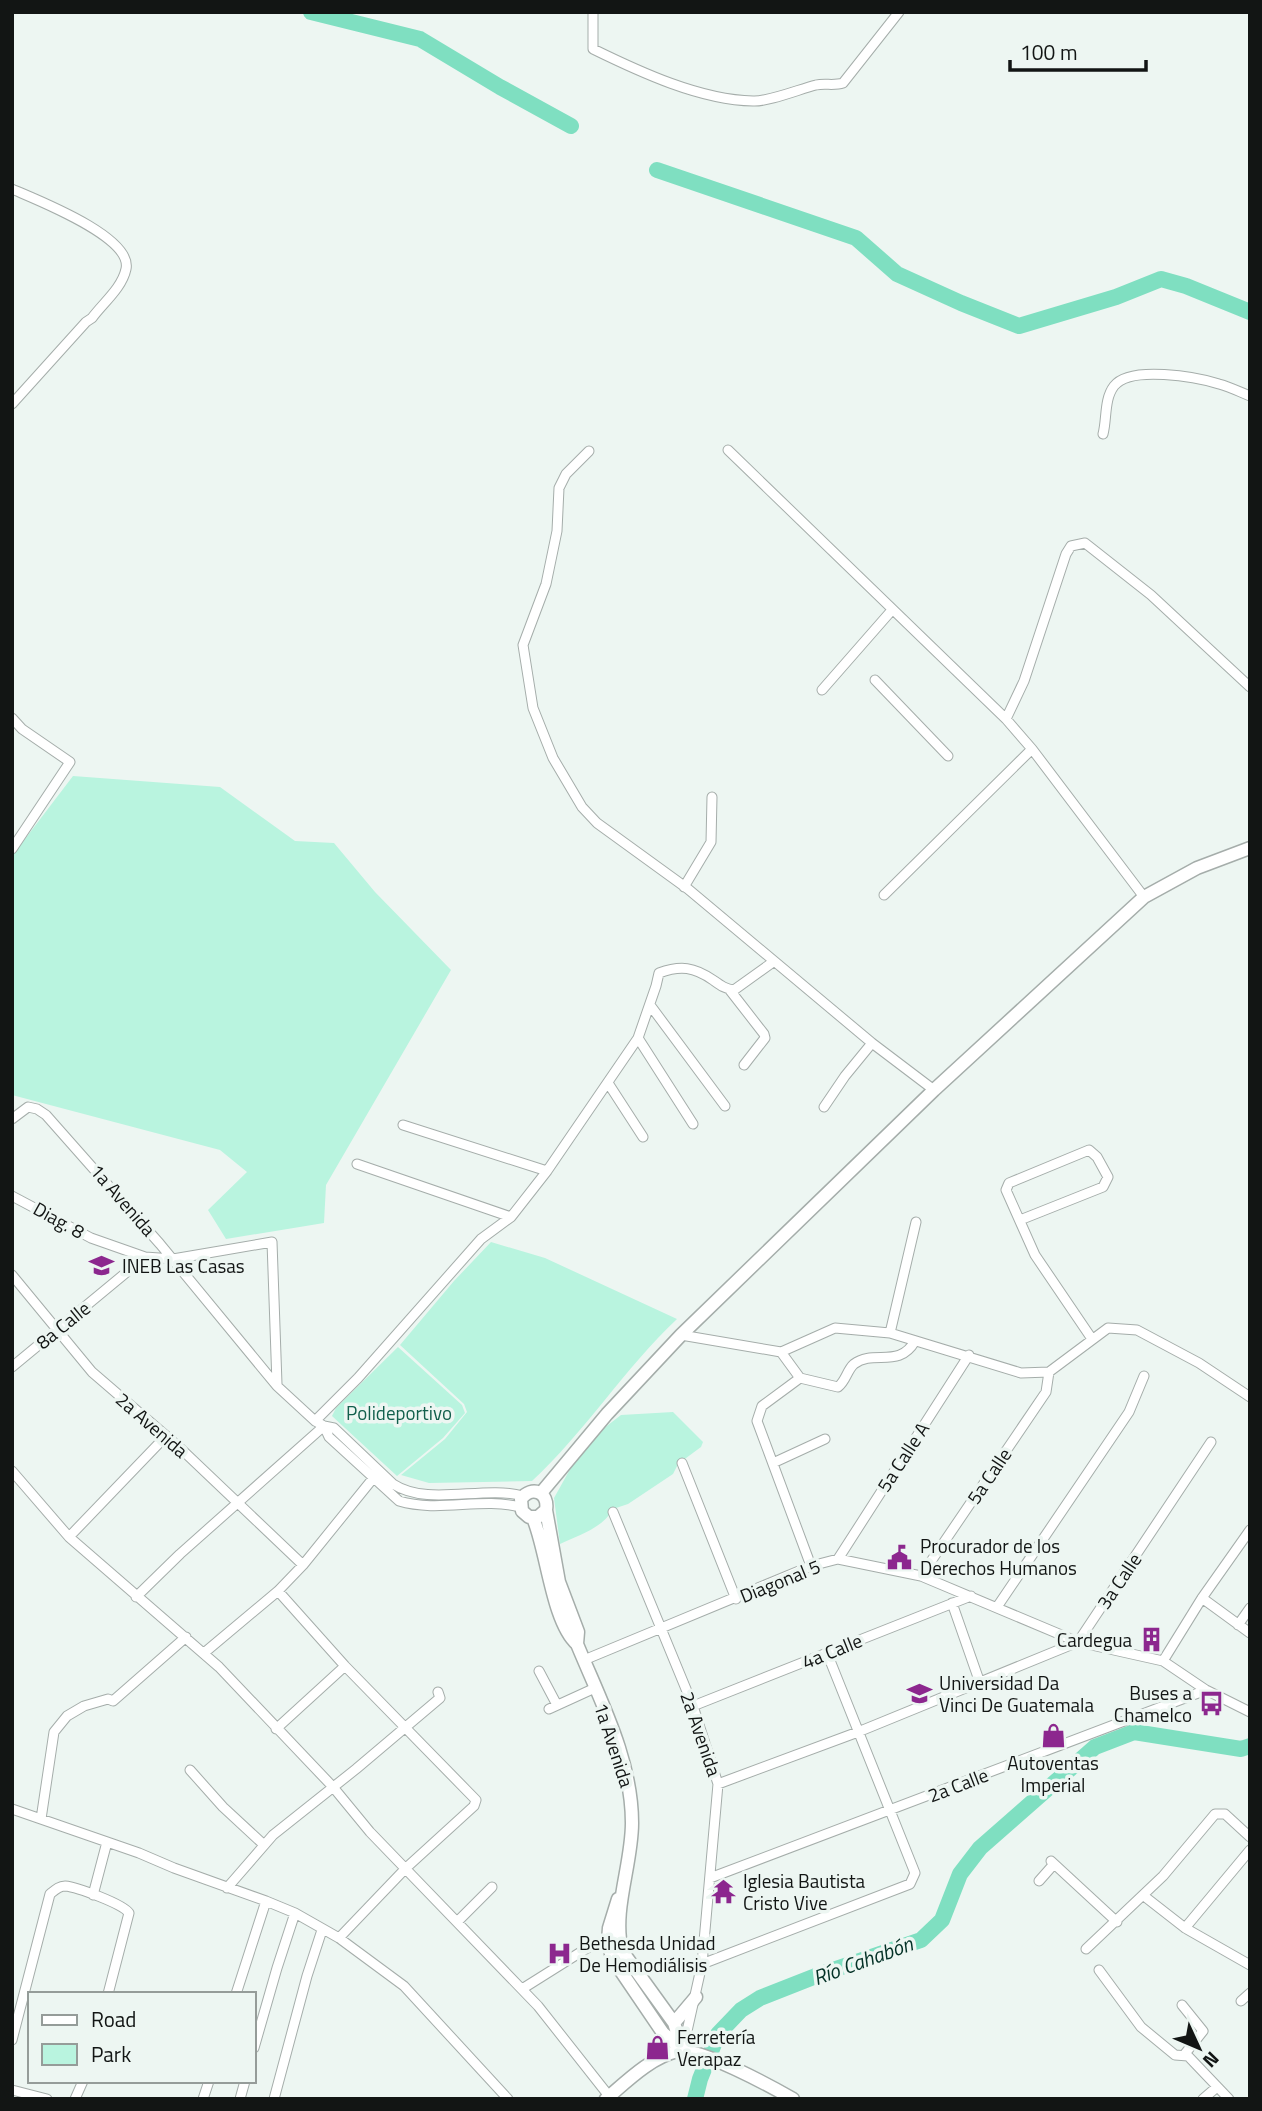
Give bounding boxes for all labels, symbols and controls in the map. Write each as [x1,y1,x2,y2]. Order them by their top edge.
scale bar [1010,28,1146,72]
text: 100 m [1020,36,1077,68]
street label: 1a Avenida [84,1157,163,1243]
street label: Diag. 8 [28,1194,90,1246]
place label: INEB Las Casas [122,1251,245,1280]
school or university icon: INEB Las Casas [88,1252,116,1280]
street label: 8a Calle [29,1294,96,1356]
street label: 2a Avenida [110,1385,195,1465]
park label: Polideportivo [346,1398,452,1427]
street label: 5a Calle A [869,1416,936,1497]
street label: 5a Calle [959,1442,1018,1510]
place label: Procurador de los Derechos Humanos [920,1531,1077,1582]
public building icon: Procurador de los Derechos Humanos [886,1543,914,1571]
street label: 3a Calle [1089,1547,1148,1615]
street label: Diagonal 5 [735,1551,824,1610]
street label: 4a Calle [797,1625,866,1676]
place label: Cardegua [1057,1625,1132,1654]
building icon: Cardegua [1138,1626,1166,1654]
place label: Universidad Da Vinci De Guatemala [939,1668,1094,1719]
place label: Buses a Chamelco [1114,1678,1192,1729]
school or university icon: Universidad Da Vinci De Guatemala [905,1680,933,1708]
street label: 2a Avenida [673,1688,730,1781]
bus stop icon: Buses a Chamelco [1198,1690,1226,1718]
street label: 1a Avenida [587,1699,642,1792]
shop icon: Autoventas Imperial [1039,1721,1067,1749]
place label: Autoventas Imperial [1007,1748,1099,1799]
street label: 2a Calle [923,1760,992,1809]
place label: Iglesia Bautista Cristo Vive [743,1866,866,1917]
temple icon: Iglesia Bautista Cristo Vive [709,1878,737,1906]
water label: Río Cahabón [808,1927,918,1993]
place label: Bethesda Unidad De Hemodiálisis [579,1928,716,1979]
hospital icon: Bethesda Unidad De Hemodiálisis [545,1940,573,1968]
legend [28,1992,256,2083]
text: Road [91,2003,136,2035]
north arrow [1164,2013,1234,2083]
place label: Ferretería Verapaz [677,2022,756,2073]
shop icon: Ferretería Verapaz [643,2034,671,2062]
text: Park [91,2038,131,2070]
text: N [1197,2045,1227,2075]

